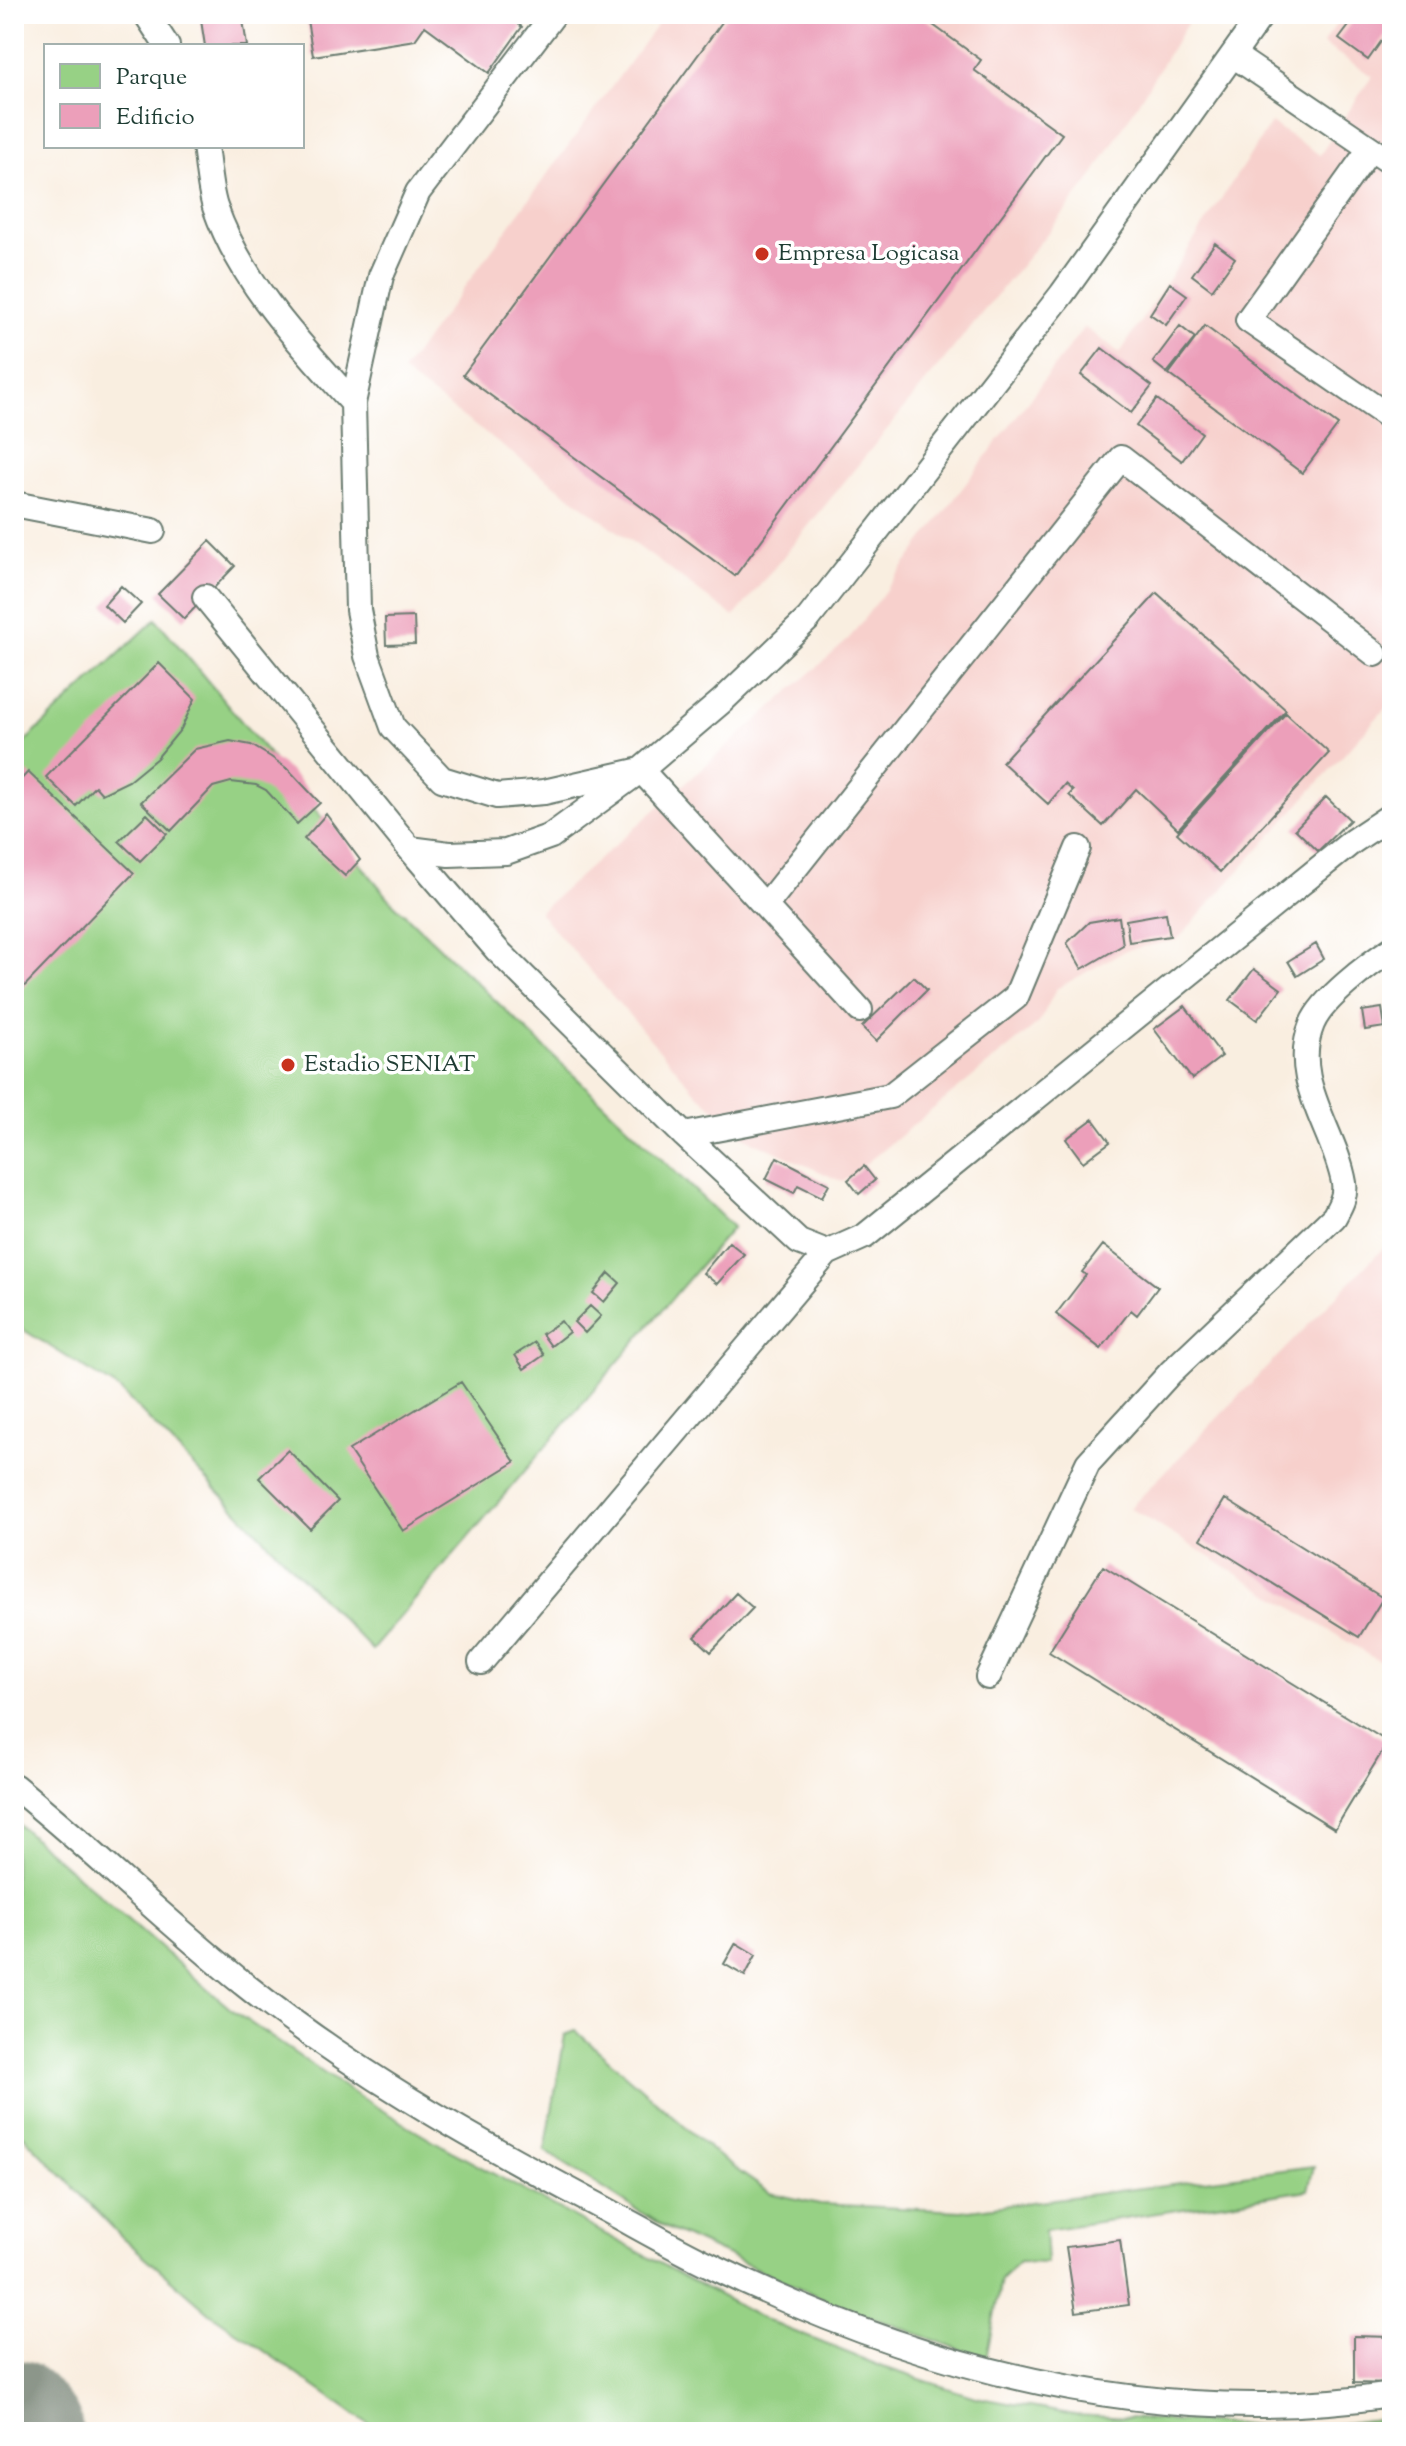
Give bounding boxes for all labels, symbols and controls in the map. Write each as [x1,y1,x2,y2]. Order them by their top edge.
legend [44,44,304,148]
text: Parque [116,61,187,95]
text: Edificio [116,101,195,135]
place label: Empresa Logicasa [778,237,960,271]
marker: Empresa Logicasa [753,245,771,263]
place label: Estadio SENIAT [304,1048,476,1082]
marker: Estadio SENIAT [279,1056,297,1074]

